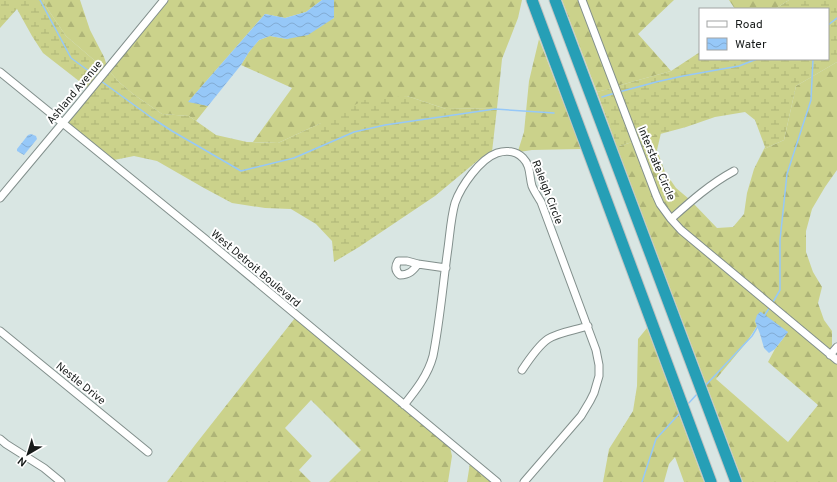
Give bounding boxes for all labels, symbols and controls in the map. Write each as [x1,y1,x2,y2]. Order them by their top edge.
legend [699,8,829,60]
text: Road [735,17,763,33]
text: Water [735,37,767,53]
street label: Ashland Avenue [44,58,106,127]
street label: Interstate Circle [634,124,678,202]
street label: Raleigh Circle [528,158,566,227]
street label: West Detroit Boulevard [208,227,303,310]
street label: Nestle Drive [53,359,108,408]
north arrow [8,434,48,474]
text: N [15,453,30,469]

